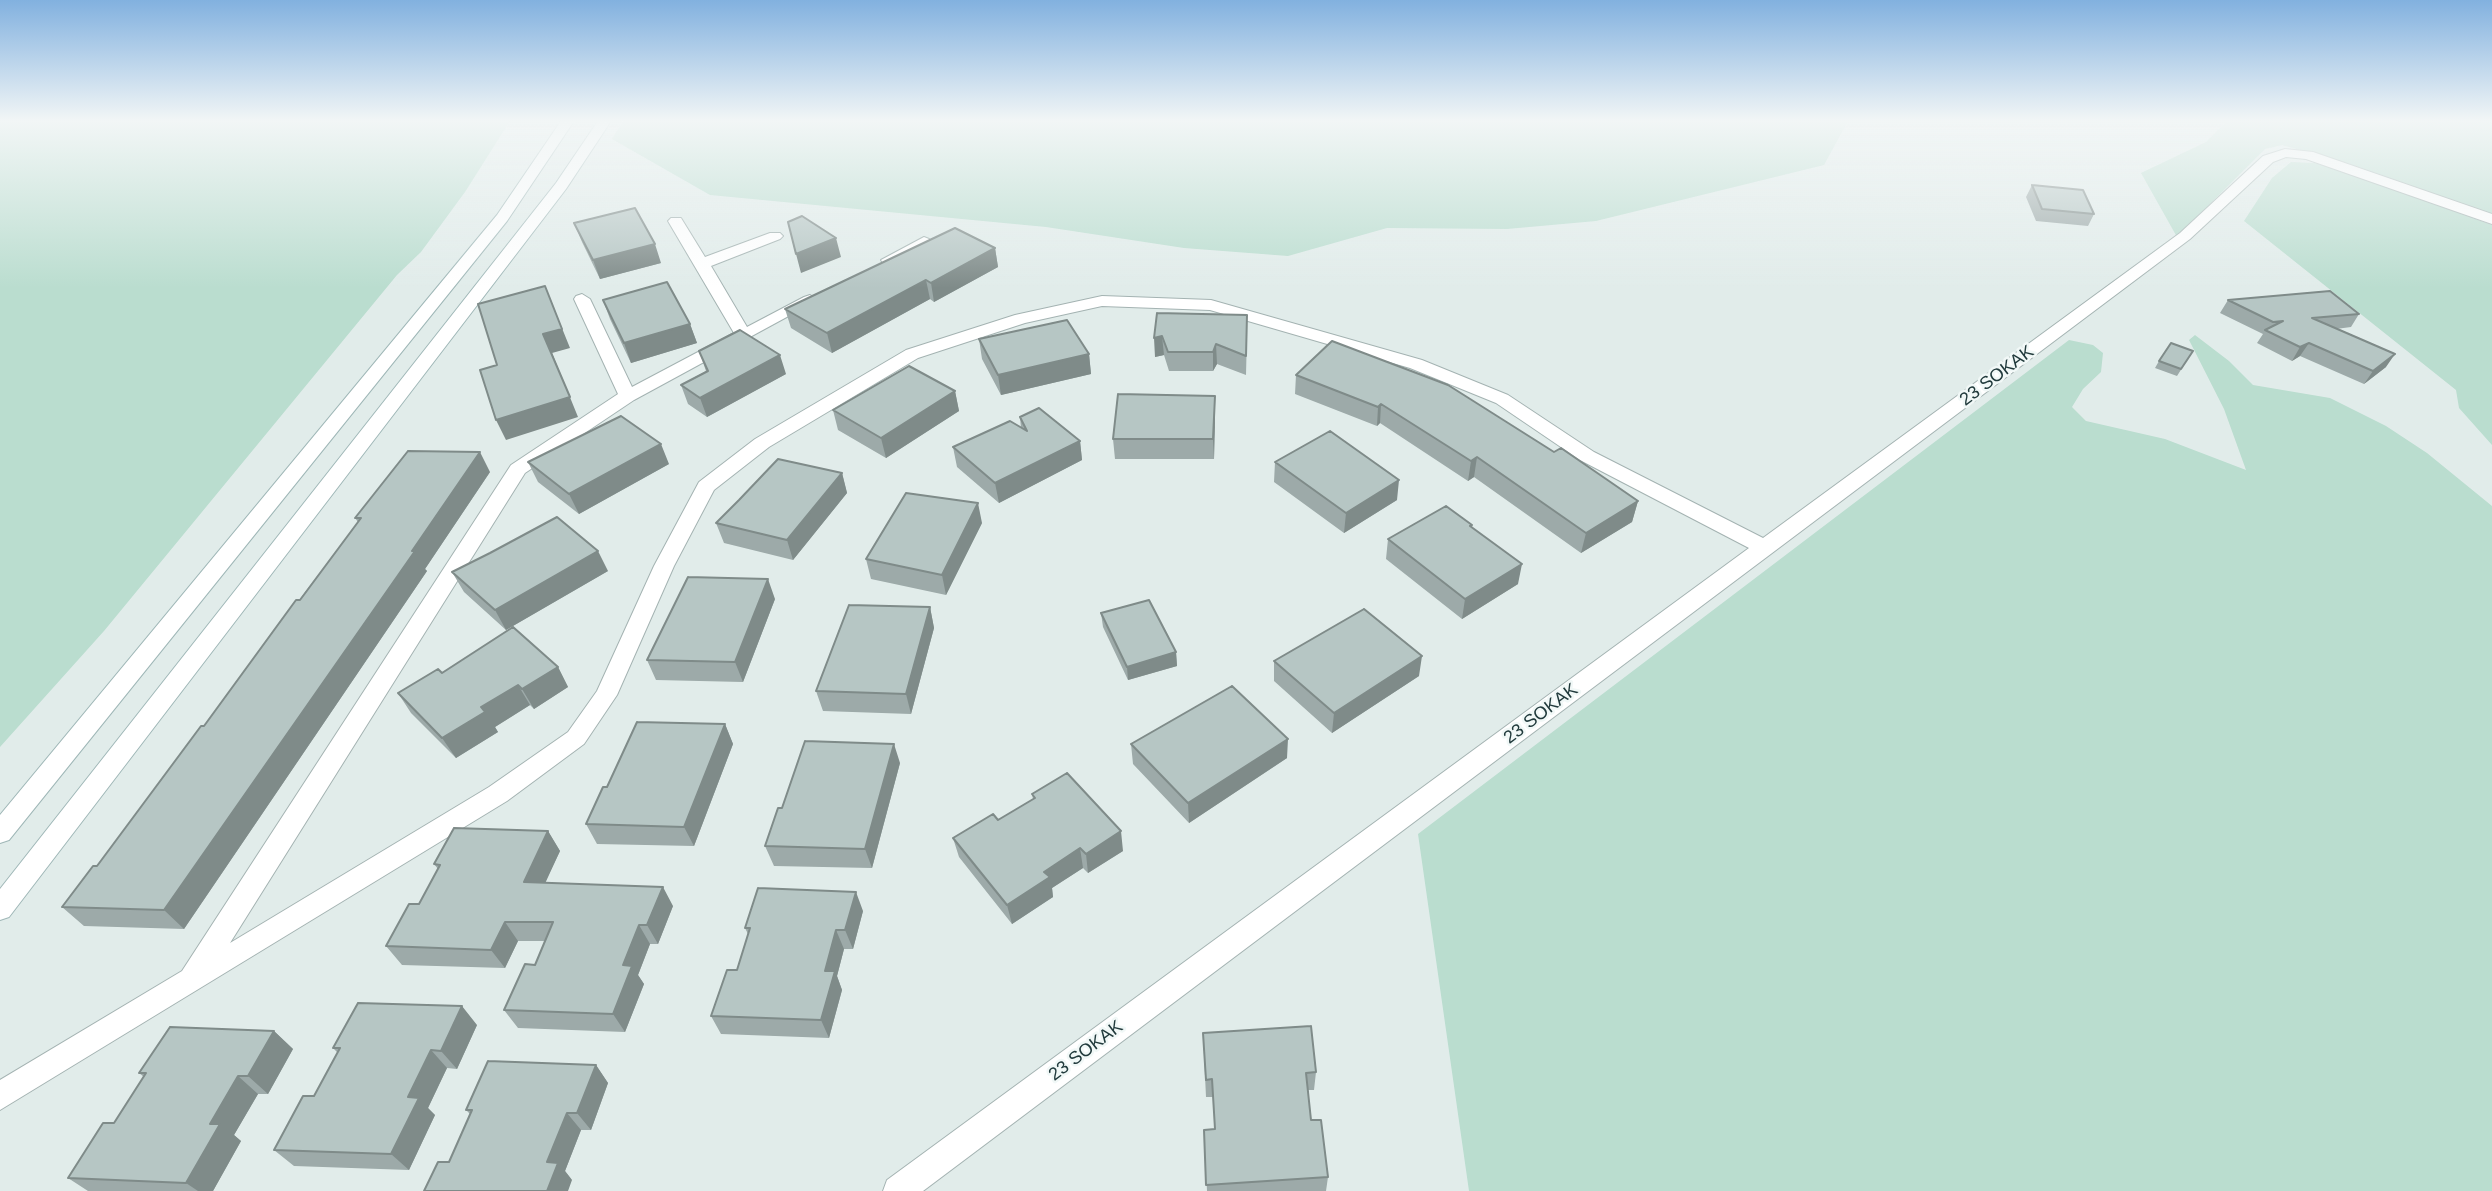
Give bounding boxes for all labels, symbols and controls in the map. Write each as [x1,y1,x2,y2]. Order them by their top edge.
street label: 23 SOKAK [1956,341,2038,411]
street label: 23 SOKAK [1500,679,1582,749]
street label: 23 SOKAK [1045,1016,1127,1086]

